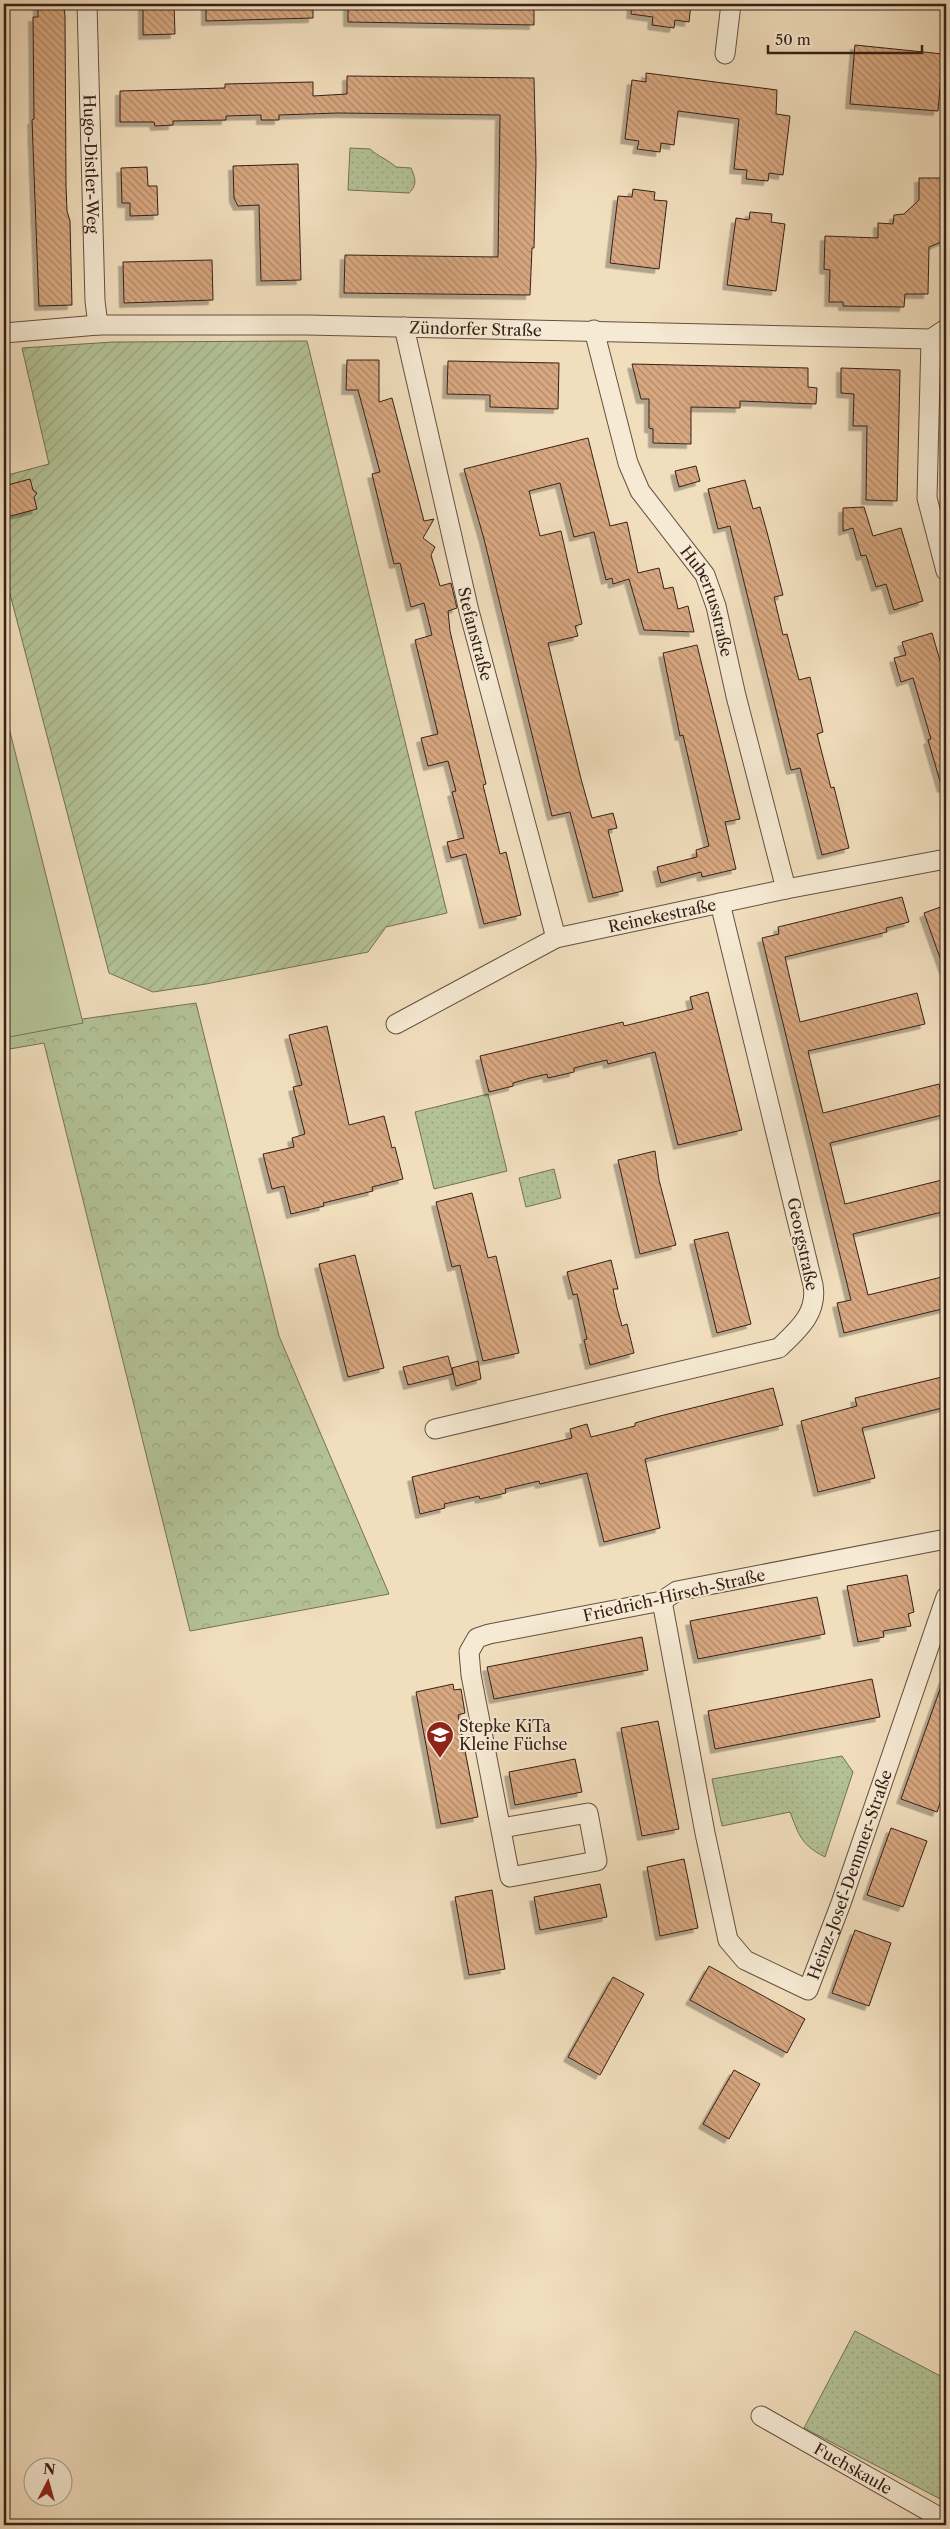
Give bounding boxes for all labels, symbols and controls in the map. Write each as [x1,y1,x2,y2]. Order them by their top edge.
scale bar [768,22,921,54]
text: 50 m [775,30,811,49]
street label: Hugo-Distler-Weg [79,94,103,234]
street label: Zündorfer Straße [409,317,542,340]
street label: Hubertusstraße [676,542,737,659]
street label: Stefanstraße [454,585,497,683]
street label: Reinekestraße [606,894,718,937]
street label: Georgstraße [783,1196,823,1292]
street label: Friedrich-Hirsch-Straße [581,1564,767,1626]
place label: Stepke KiTa Kleine Füchse [459,1716,568,1754]
school or university icon: Stepke KiTa Kleine Füchse [425,1720,455,1759]
street label: Heinz-Josef-Demmer-Straße [803,1767,896,1982]
street label: Fuchskaule [811,2438,896,2498]
north arrow [22,2456,72,2506]
text: N [42,2459,56,2479]

